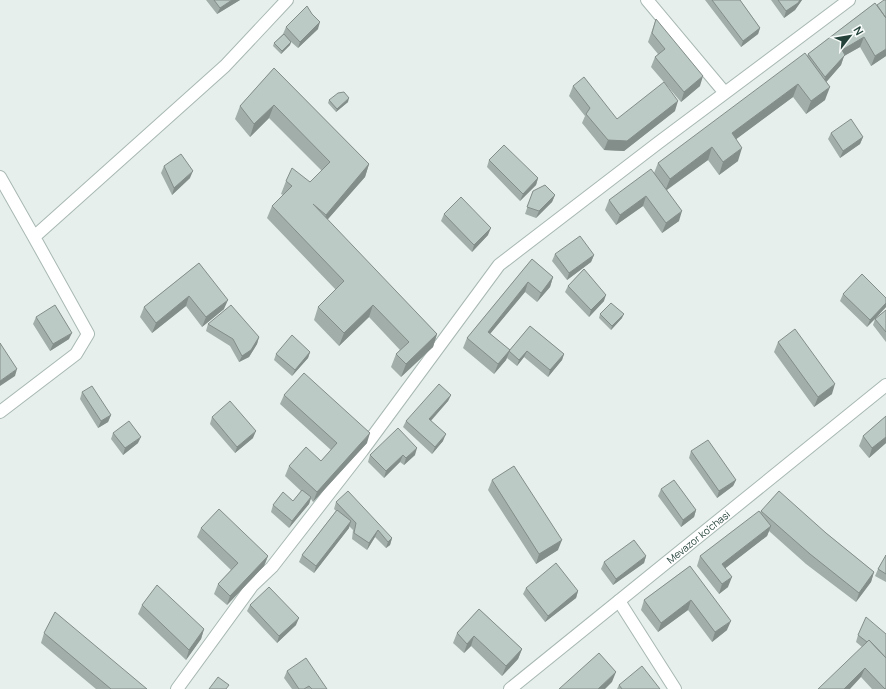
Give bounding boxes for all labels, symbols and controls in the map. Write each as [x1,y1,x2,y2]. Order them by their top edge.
north arrow [830,16,870,56]
text: N [851,23,868,38]
street label: Mevazor ko'chasi [664,507,733,567]

